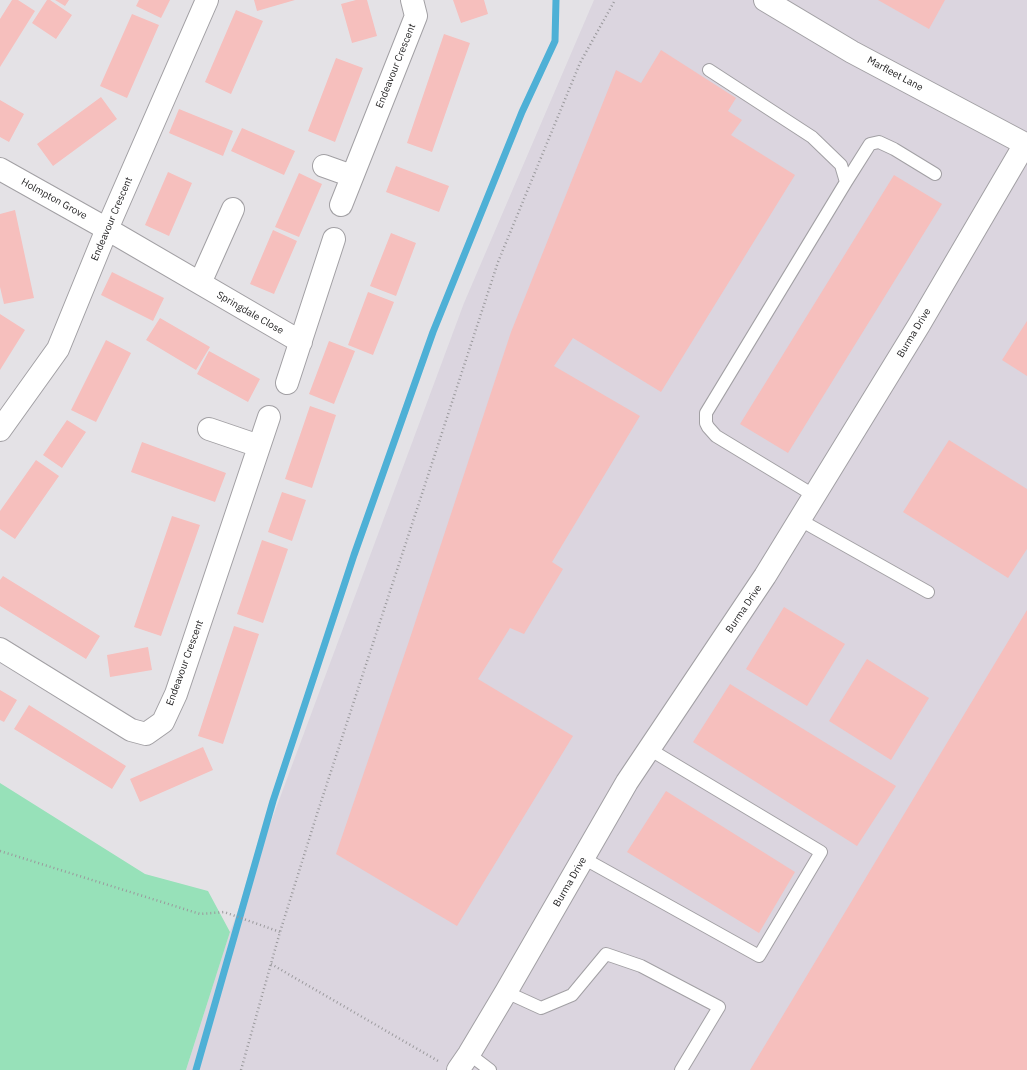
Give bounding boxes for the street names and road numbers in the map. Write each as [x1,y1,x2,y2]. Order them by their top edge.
street label: Endeavour Crescent [374,22,418,110]
street label: Marfleet Lane [865,54,925,94]
street label: Endeavour Crescent [89,175,135,263]
street label: Holmpton Grove [19,176,89,222]
street label: Springdale Close [214,289,286,337]
street label: Burma Drive [895,306,933,360]
street label: Burma Drive [724,583,764,635]
street label: Endeavour Crescent [164,619,206,707]
street label: Burma Drive [551,855,589,909]

